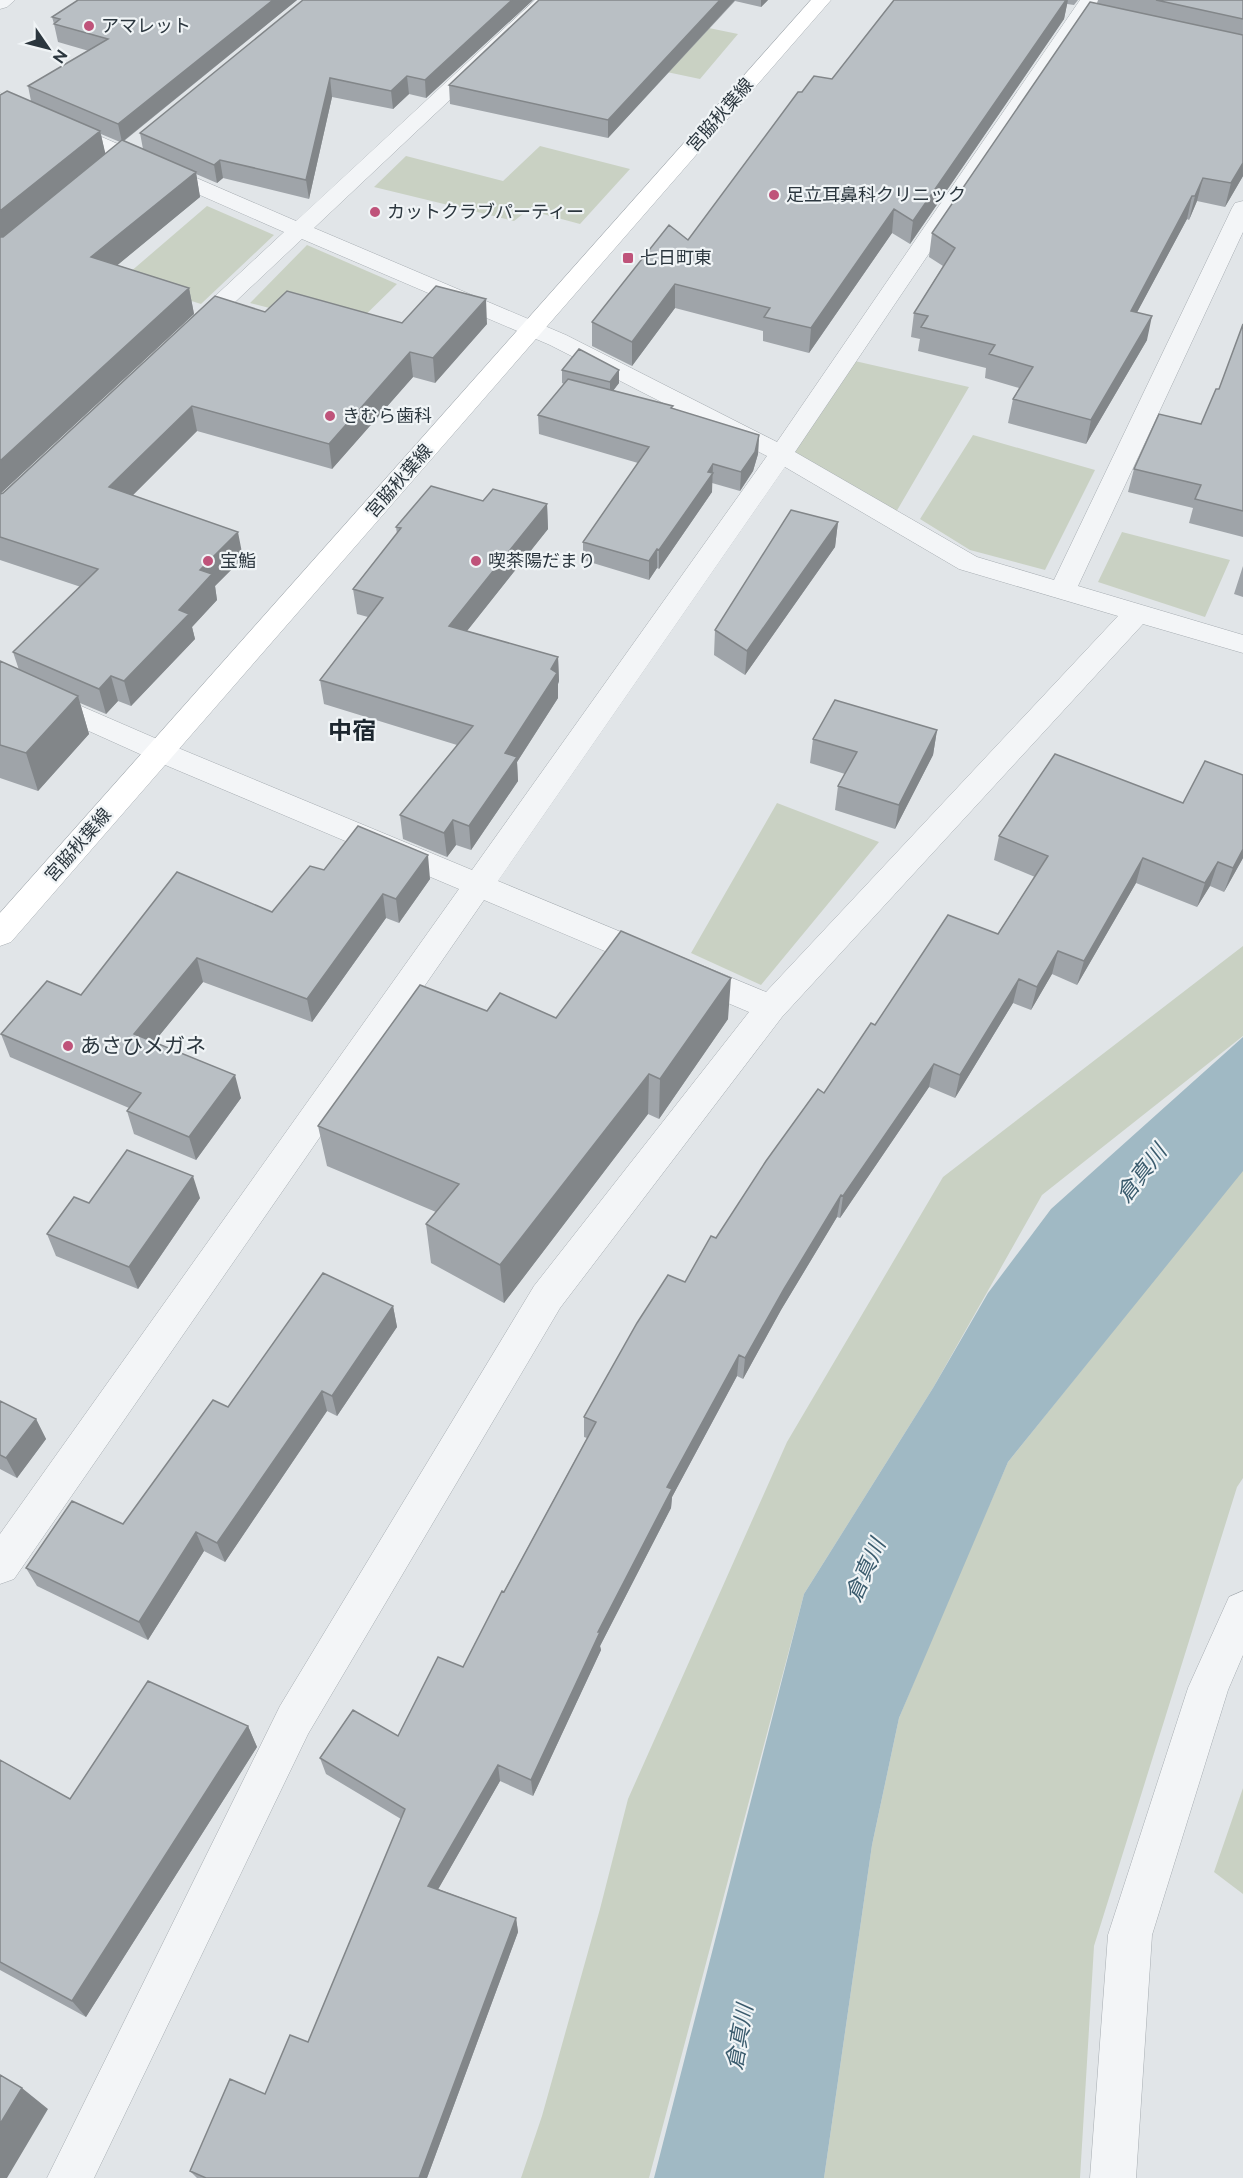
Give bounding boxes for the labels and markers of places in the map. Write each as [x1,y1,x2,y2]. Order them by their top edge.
place label: アマレット [101,15,191,36]
marker: アマレット [82,19,96,33]
place label: 足立耳鼻科クリニック [786,184,966,205]
marker: 足立耳鼻科クリニック [767,188,781,202]
place label: カットクラブパーティー [387,201,584,222]
marker: カットクラブパーティー [368,205,382,219]
place label: 七日町東 [640,247,712,268]
marker: 七日町東 [621,251,635,265]
place label: きむら歯科 [342,405,432,426]
marker: きむら歯科 [323,409,337,423]
place label: 宝鮨 [220,550,256,571]
place label: 喫茶陽だまり [488,550,596,571]
marker: 宝鮨 [201,554,215,568]
marker: 喫茶陽だまり [469,554,483,568]
place label: あさひメガネ [80,1033,206,1058]
marker: あさひメガネ [61,1039,75,1053]

